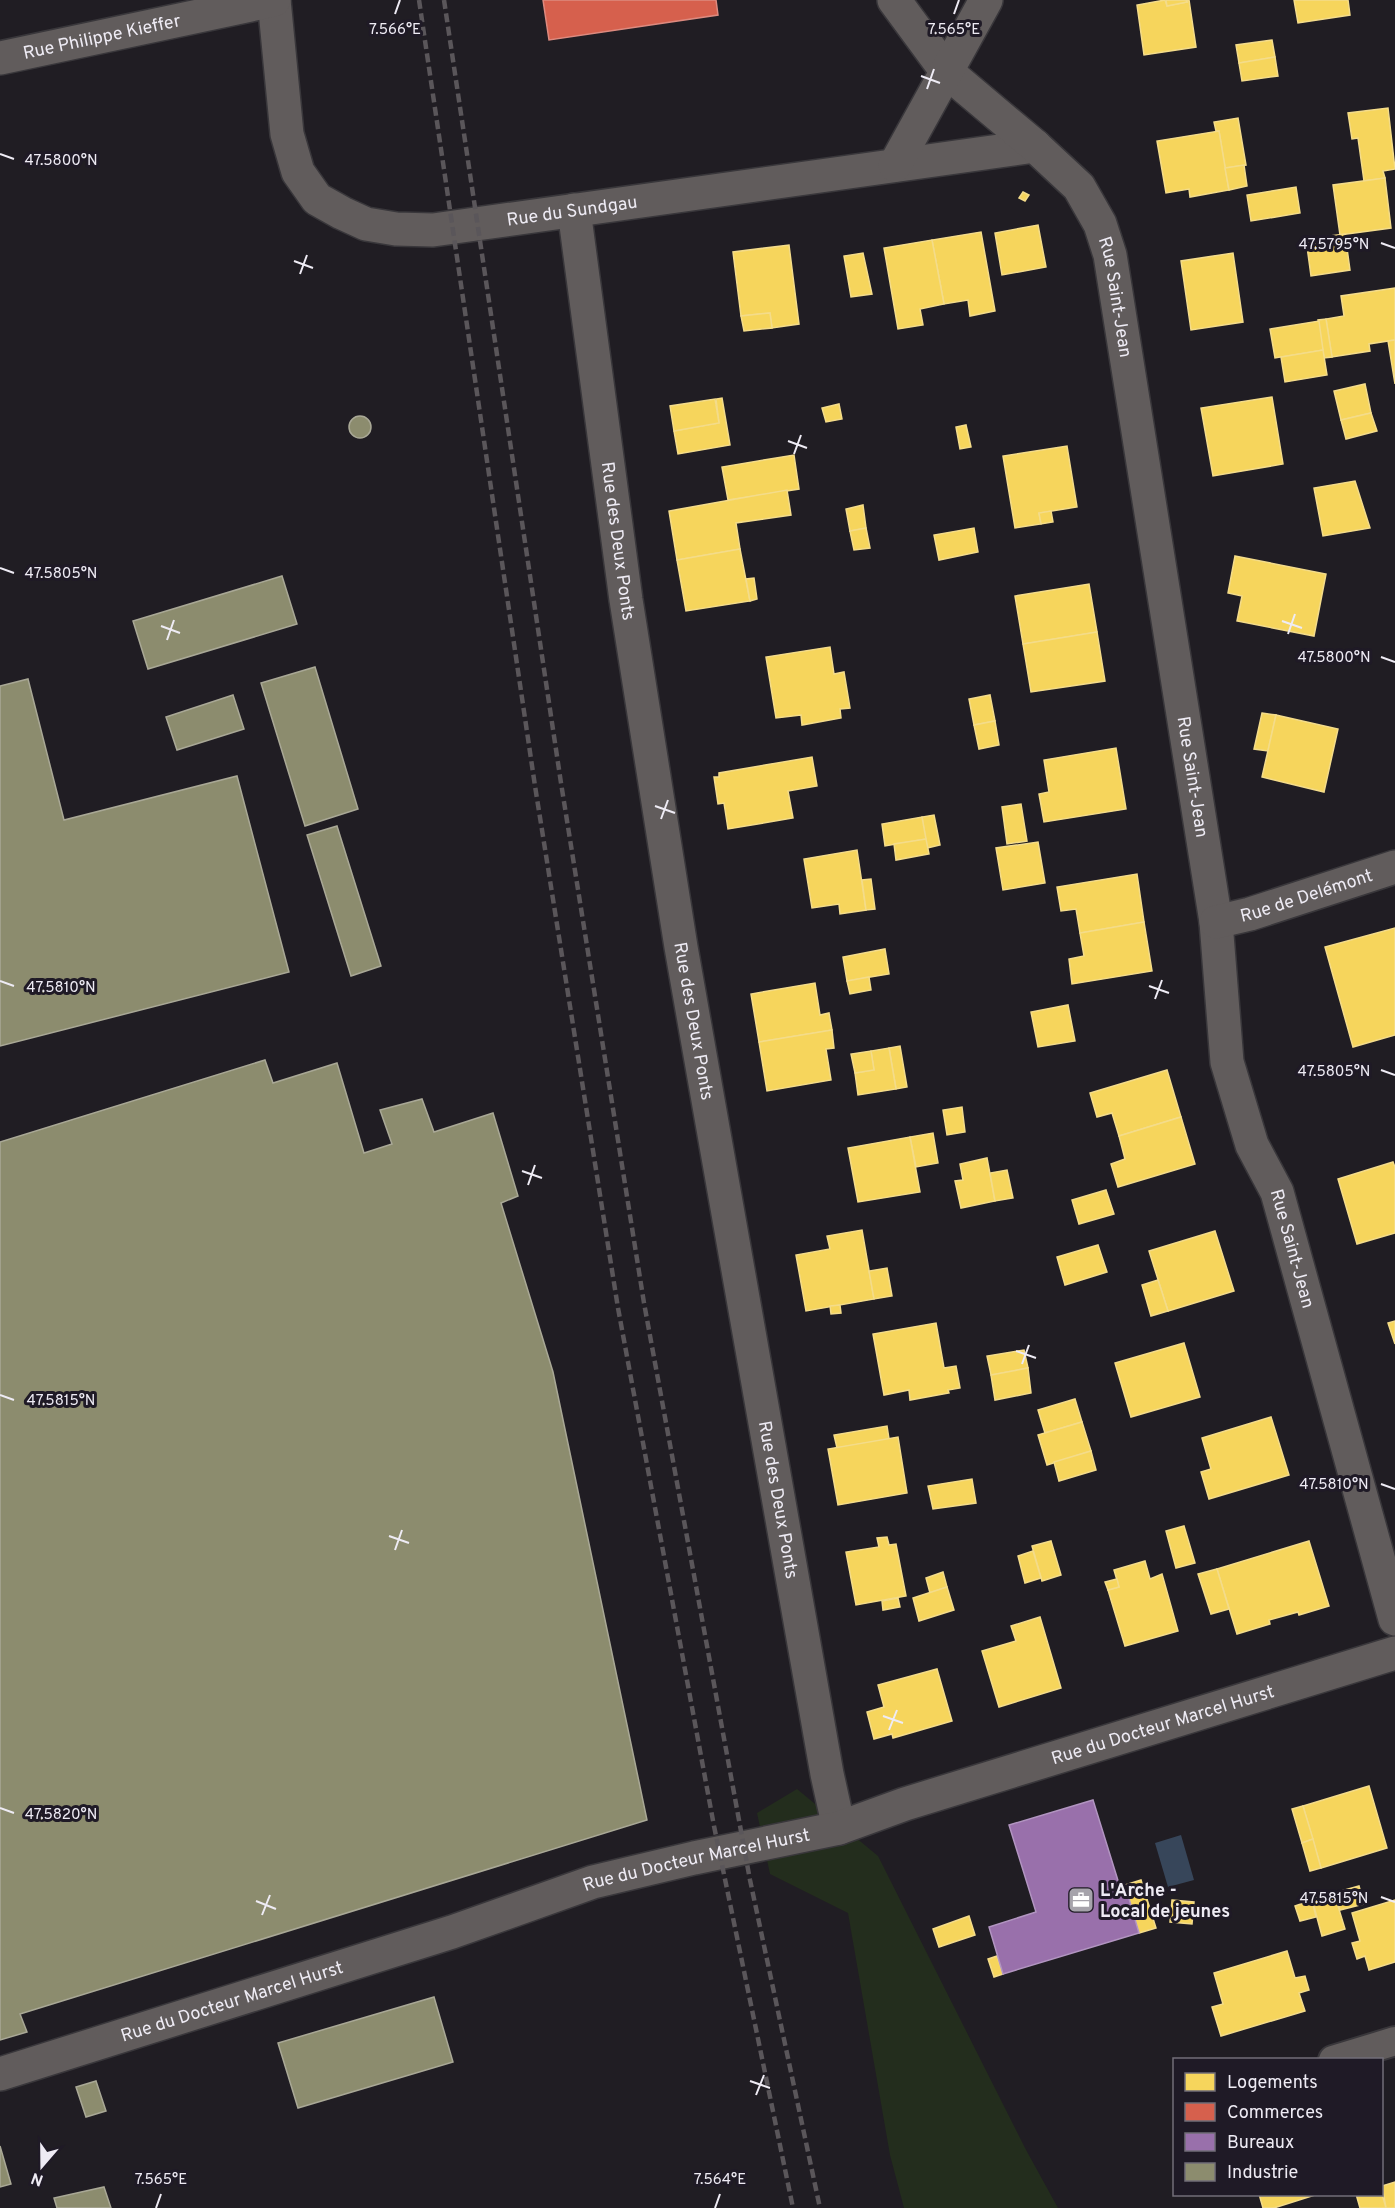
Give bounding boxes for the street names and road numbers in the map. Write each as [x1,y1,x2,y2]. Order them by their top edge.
street label: Rue Philippe Kieffer [21,10,183,66]
street label: Rue du Sundgau [505,192,639,233]
street label: Rue Saint-Jean [1092,234,1136,359]
street label: Rue des Deux Ponts [595,460,639,622]
street label: Rue Saint-Jean [1170,715,1212,839]
street label: Rue de Delémont [1238,865,1376,929]
street label: Rue des Deux Ponts [667,941,718,1102]
street label: Rue Saint-Jean [1264,1187,1319,1311]
street label: Rue des Deux Ponts [752,1419,802,1581]
street label: Rue du Docteur Marcel Hurst [1049,1681,1277,1771]
street label: Rue du Docteur Marcel Hurst [580,1824,812,1898]
street label: Rue du Docteur Marcel Hurst [118,1957,346,2048]

